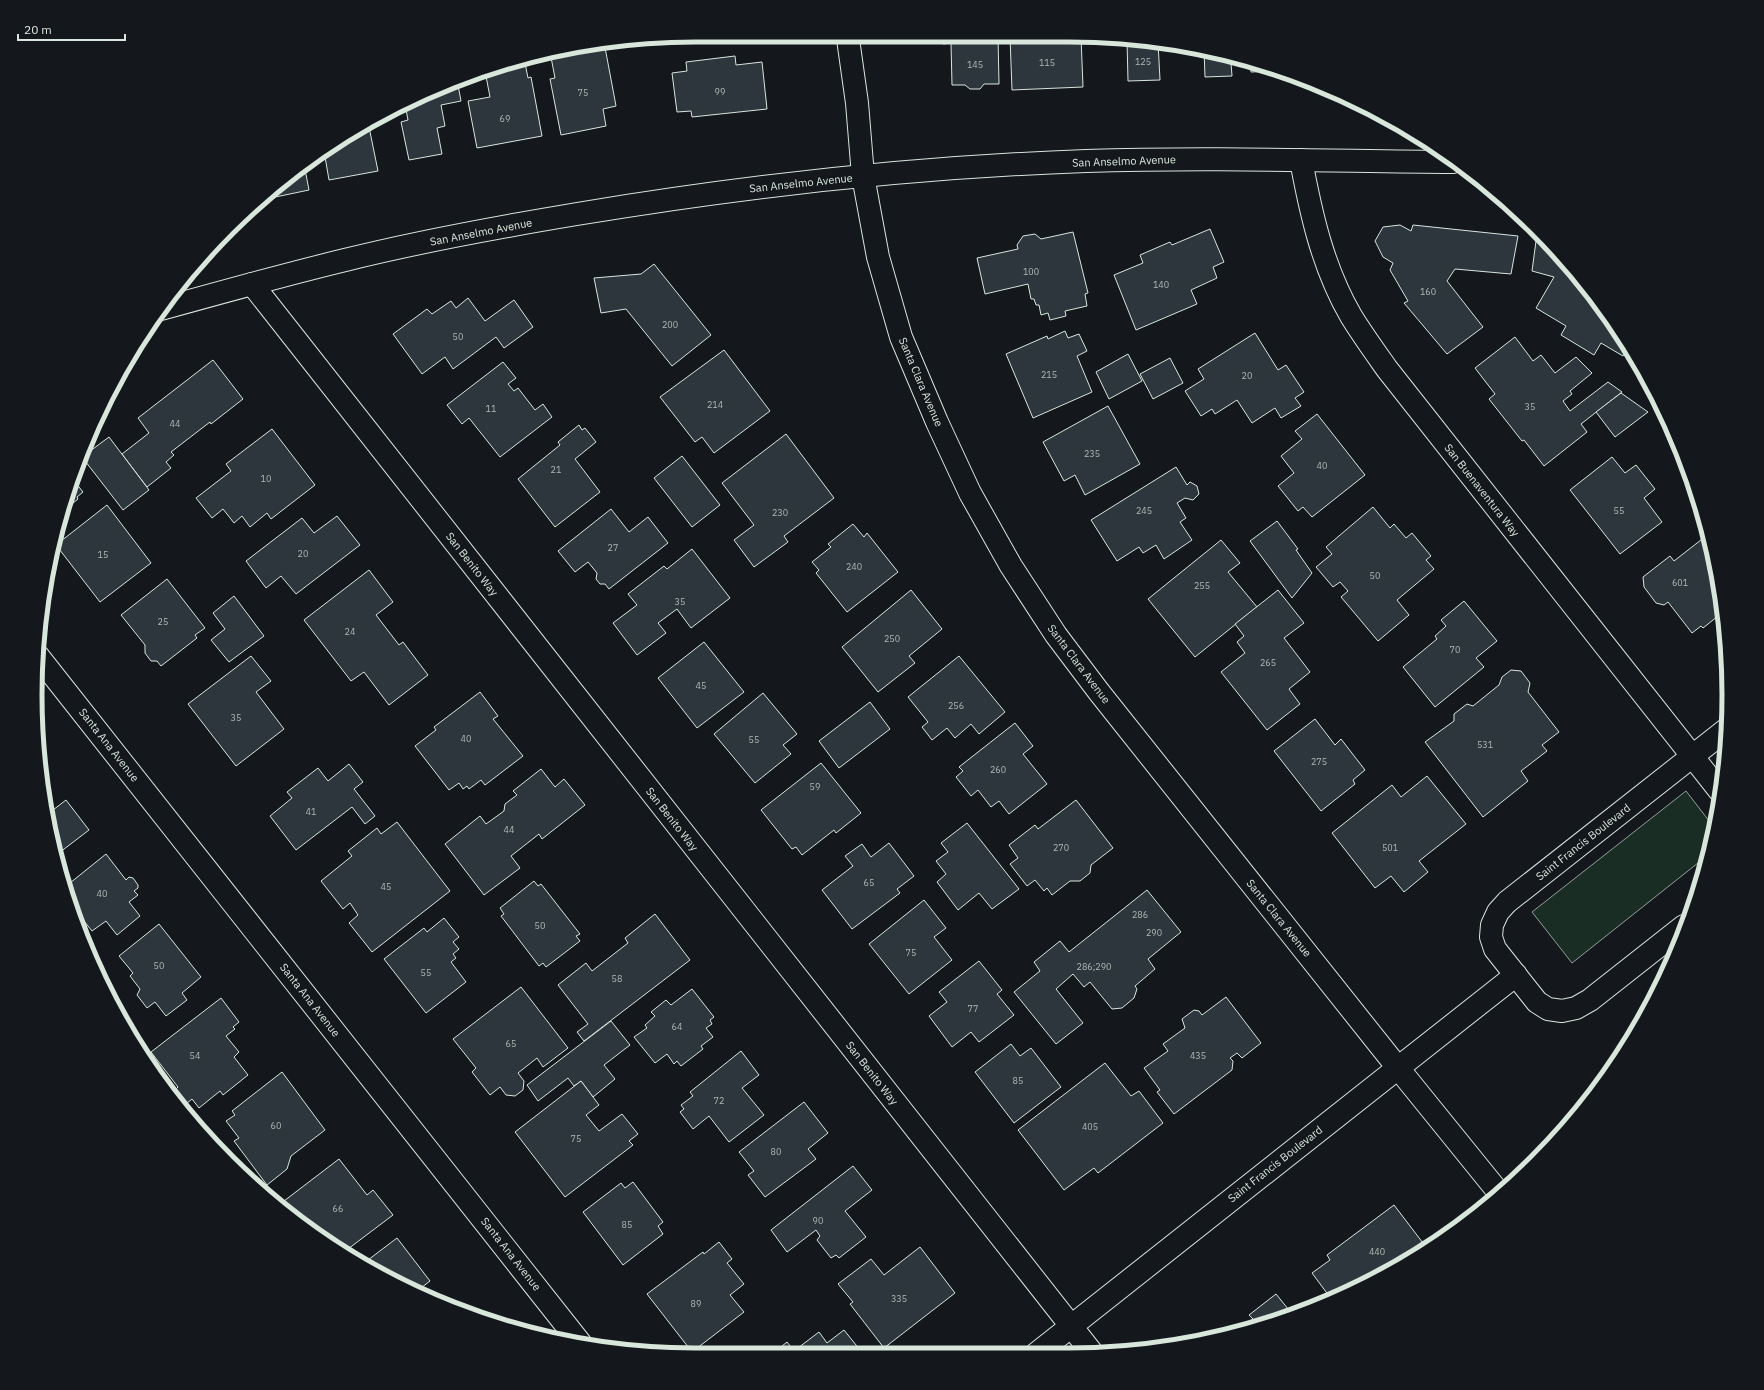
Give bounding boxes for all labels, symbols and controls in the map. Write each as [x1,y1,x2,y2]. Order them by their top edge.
scale bar [18,16,125,42]
text: 20 m [24,22,52,37]
house number: 125 [1135,56,1151,67]
house number: 115 [1039,57,1055,68]
house number: 145 [967,59,983,70]
house number: 99 [715,86,725,97]
house number: 75 [578,87,588,98]
house number: 69 [500,113,510,124]
street label: San Anselmo Avenue [1072,152,1176,170]
street label: San Anselmo Avenue [749,171,853,195]
street label: San Anselmo Avenue [429,215,533,249]
house number: 100 [1023,266,1039,277]
house number: 140 [1153,279,1169,290]
house number: 160 [1420,286,1436,297]
house number: 200 [662,319,678,330]
house number: 50 [453,331,463,342]
street label: Santa Clara Avenue [896,335,946,429]
house number: 215 [1041,369,1057,380]
house number: 20 [1242,370,1252,381]
house number: 214 [707,399,723,410]
house number: 35 [1525,401,1535,412]
house number: 11 [486,403,496,414]
house number: 44 [170,418,180,429]
street label: San Buenaventura Way [1441,441,1523,540]
house number: 235 [1084,448,1100,459]
house number: 40 [1317,460,1327,471]
house number: 21 [551,464,561,475]
house number: 10 [261,473,271,484]
house number: 245 [1136,505,1152,516]
house number: 55 [1614,505,1624,516]
house number: 230 [772,507,788,518]
street label: San Benito Way [443,529,502,599]
house number: 27 [608,542,618,553]
house number: 20 [298,548,308,559]
house number: 15 [98,549,108,560]
house number: 240 [846,561,862,572]
house number: 50 [1370,570,1380,581]
house number: 601 [1672,577,1688,588]
house number: 255 [1194,580,1210,591]
house number: 35 [675,596,685,607]
house number: 25 [158,616,168,627]
street label: Santa Clara Avenue [1045,622,1113,706]
house number: 24 [345,626,355,637]
house number: 250 [884,633,900,644]
house number: 70 [1450,644,1460,655]
house number: 265 [1260,657,1276,668]
house number: 45 [696,680,706,691]
house number: 256 [948,700,964,711]
street label: Santa Ana Avenue [76,705,142,785]
house number: 35 [231,712,241,723]
house number: 40 [461,733,471,744]
house number: 55 [749,734,759,745]
house number: 531 [1477,739,1493,750]
house number: 275 [1311,756,1327,767]
house number: 260 [990,764,1006,775]
house number: 59 [810,781,820,792]
street label: San Benito Way [643,784,702,854]
street label: Saint Francis Boulevard [1533,801,1633,883]
house number: 41 [306,806,316,817]
house number: 44 [504,824,514,835]
house number: 270 [1053,842,1069,853]
house number: 501 [1382,842,1398,853]
street label: Santa Clara Avenue [1243,876,1315,960]
house number: 65 [864,877,874,888]
house number: 45 [381,881,391,892]
house number: 40 [97,888,107,899]
house number: 286 [1132,909,1148,920]
house number: 50 [535,920,545,931]
house number: 290 [1146,927,1162,938]
house number: 75 [906,947,916,958]
house number: 50 [154,960,164,971]
street label: Santa Ana Avenue [277,960,343,1040]
house number: 286;290 [1076,961,1112,972]
house number: 55 [421,967,431,978]
house number: 58 [612,973,622,984]
house number: 77 [968,1003,978,1014]
house number: 64 [672,1021,682,1032]
house number: 65 [506,1038,516,1049]
street label: San Benito Way [843,1038,902,1108]
house number: 54 [190,1050,200,1061]
house number: 435 [1190,1050,1206,1061]
house number: 85 [1013,1075,1023,1086]
house number: 72 [714,1095,724,1106]
house number: 60 [271,1120,281,1131]
house number: 405 [1082,1121,1098,1132]
street label: Saint Francis Boulevard [1225,1123,1325,1205]
house number: 75 [571,1133,581,1144]
house number: 80 [771,1146,781,1157]
house number: 66 [333,1203,343,1214]
street label: Santa Ana Avenue [478,1214,544,1294]
house number: 90 [813,1215,823,1226]
house number: 85 [622,1219,632,1230]
house number: 440 [1369,1246,1385,1257]
house number: 335 [891,1293,907,1304]
house number: 89 [691,1298,701,1309]

